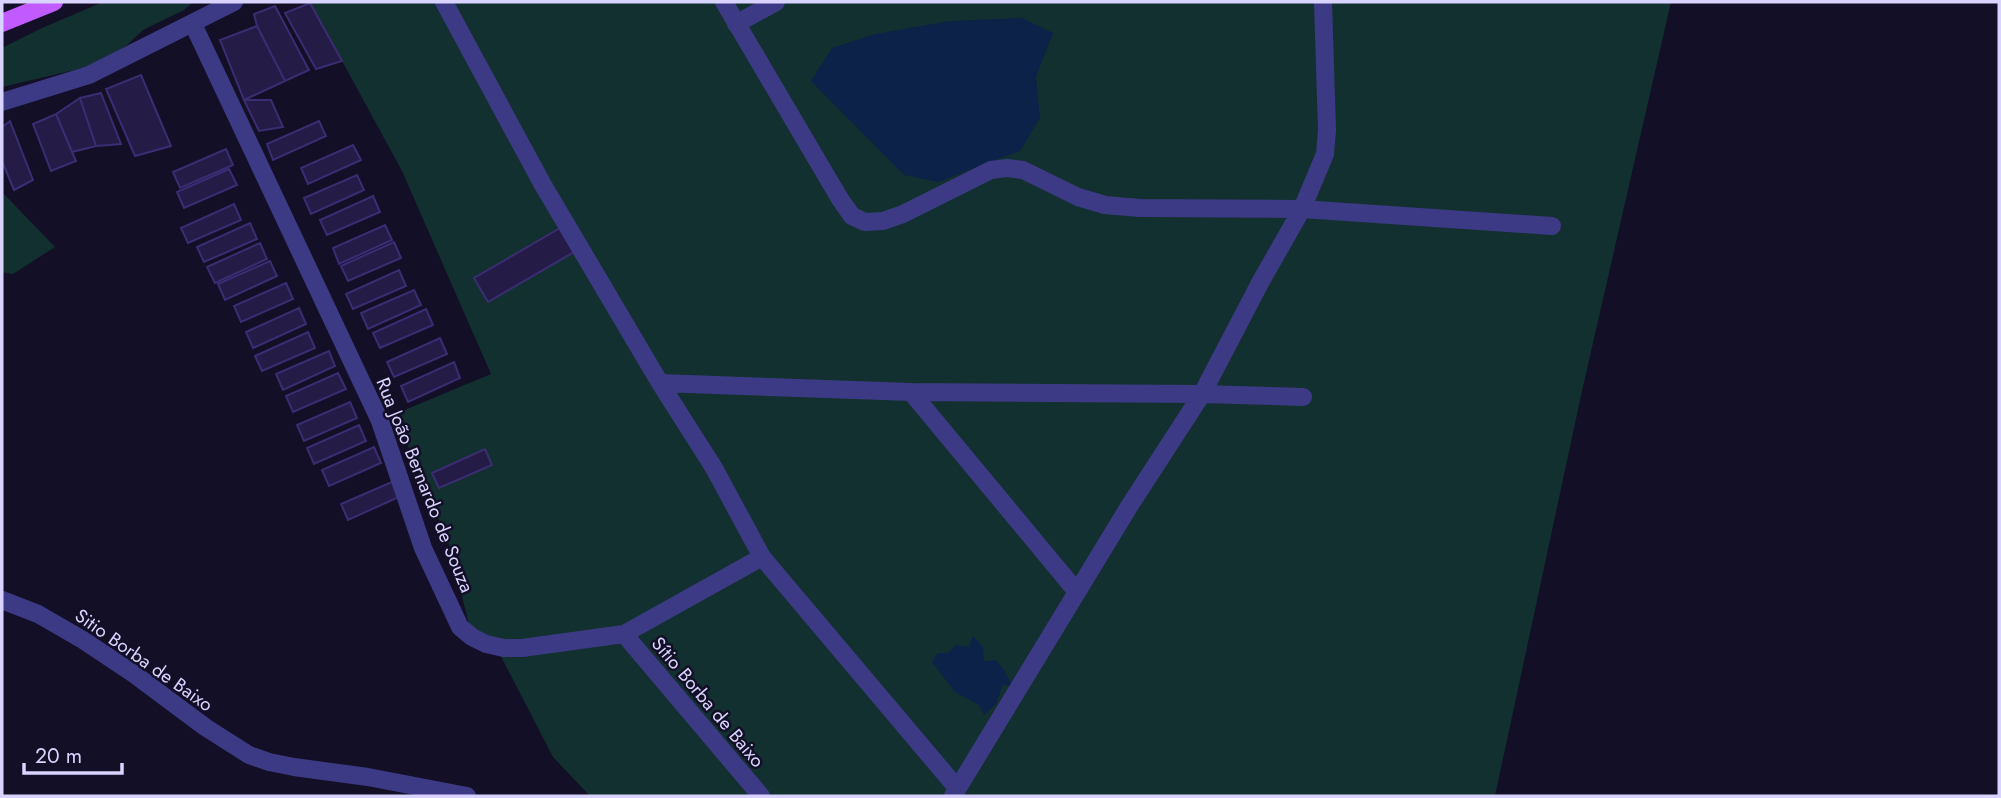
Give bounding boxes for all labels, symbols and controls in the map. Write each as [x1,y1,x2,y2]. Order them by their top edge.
street label: Rua João Bernardo de Souza [369,373,481,597]
street label: Sitio Borba de Baixo [69,602,219,718]
street label: Sítio Borba de Baixo [645,631,771,773]
scale bar [24,732,122,776]
text: 20 m [35,741,82,771]

